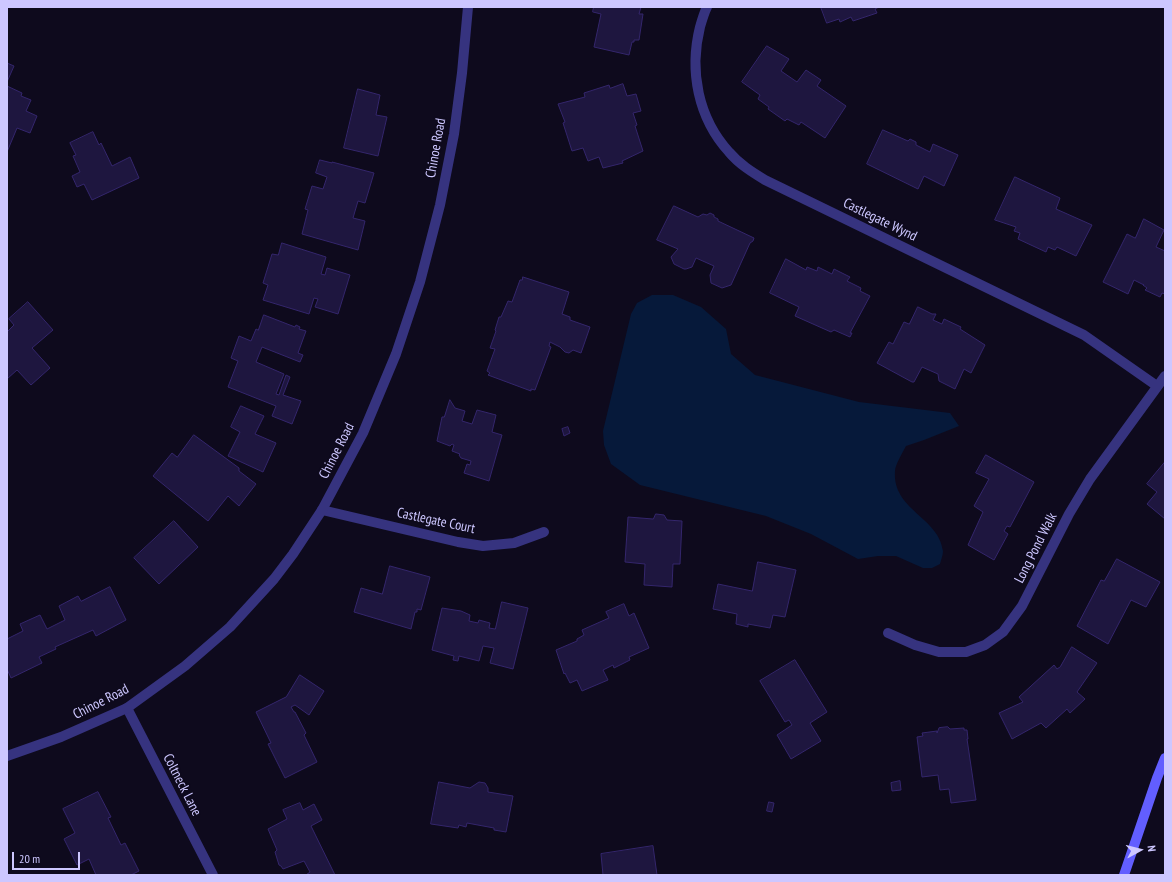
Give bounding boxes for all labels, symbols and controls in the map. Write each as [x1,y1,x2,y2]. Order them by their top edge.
street label: Chinoe Road [422,117,450,179]
street label: Castlegate Wynd [840,195,920,245]
street label: Chinoe Road [316,420,358,482]
street label: Castlegate Court [395,505,477,537]
street label: Long Pond Walk [1011,510,1061,586]
street label: Chinoe Road [70,681,132,723]
street label: Coltneck Lane [159,751,205,819]
north arrow [1120,830,1160,870]
scale bar [14,844,82,870]
text: N [1145,845,1159,852]
text: 20 m [19,851,40,866]

